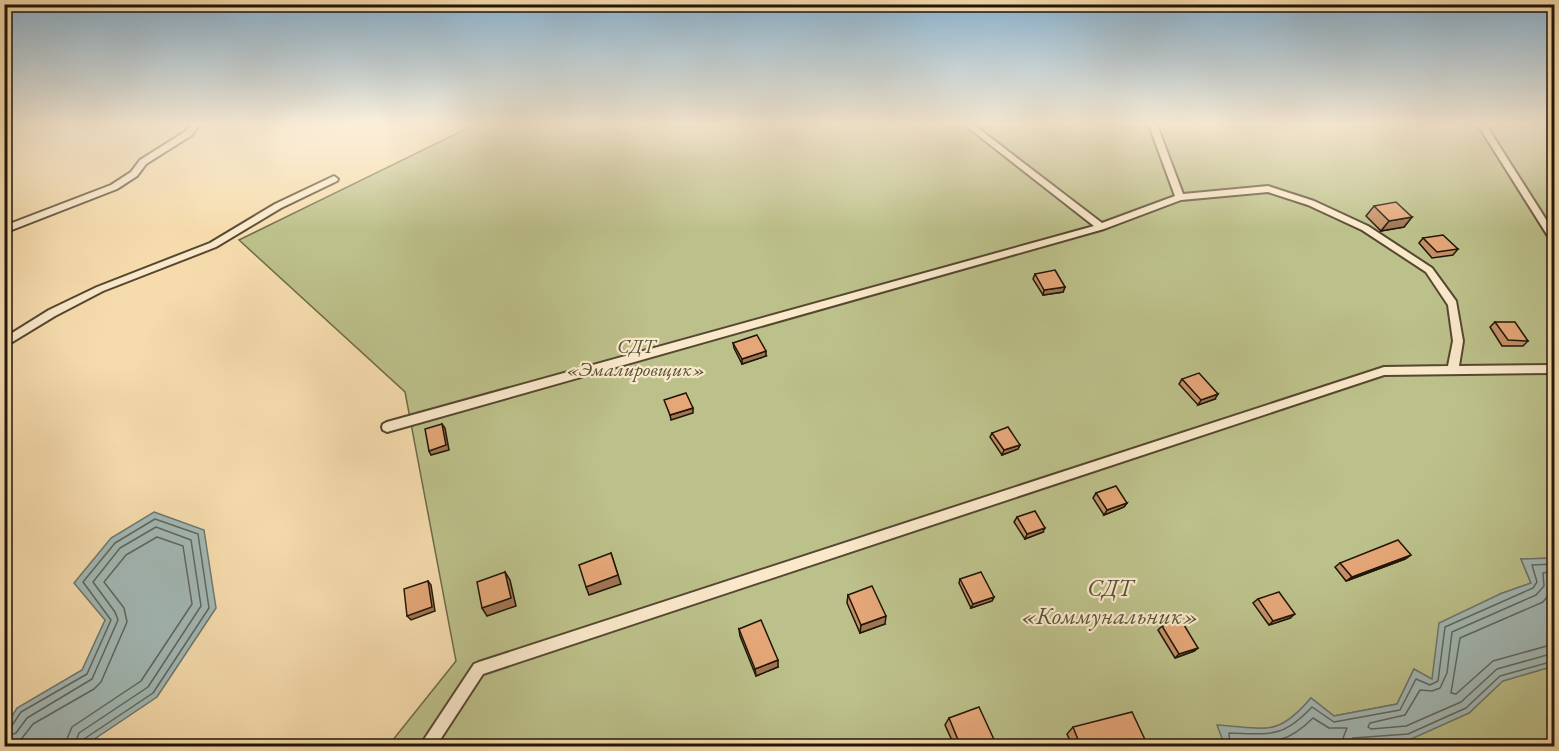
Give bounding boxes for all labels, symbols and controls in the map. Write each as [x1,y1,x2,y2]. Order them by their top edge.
park label: СДТ «Эмалировщик» [566,333,706,382]
park label: СДТ «Коммунальник» [1021,572,1199,631]

